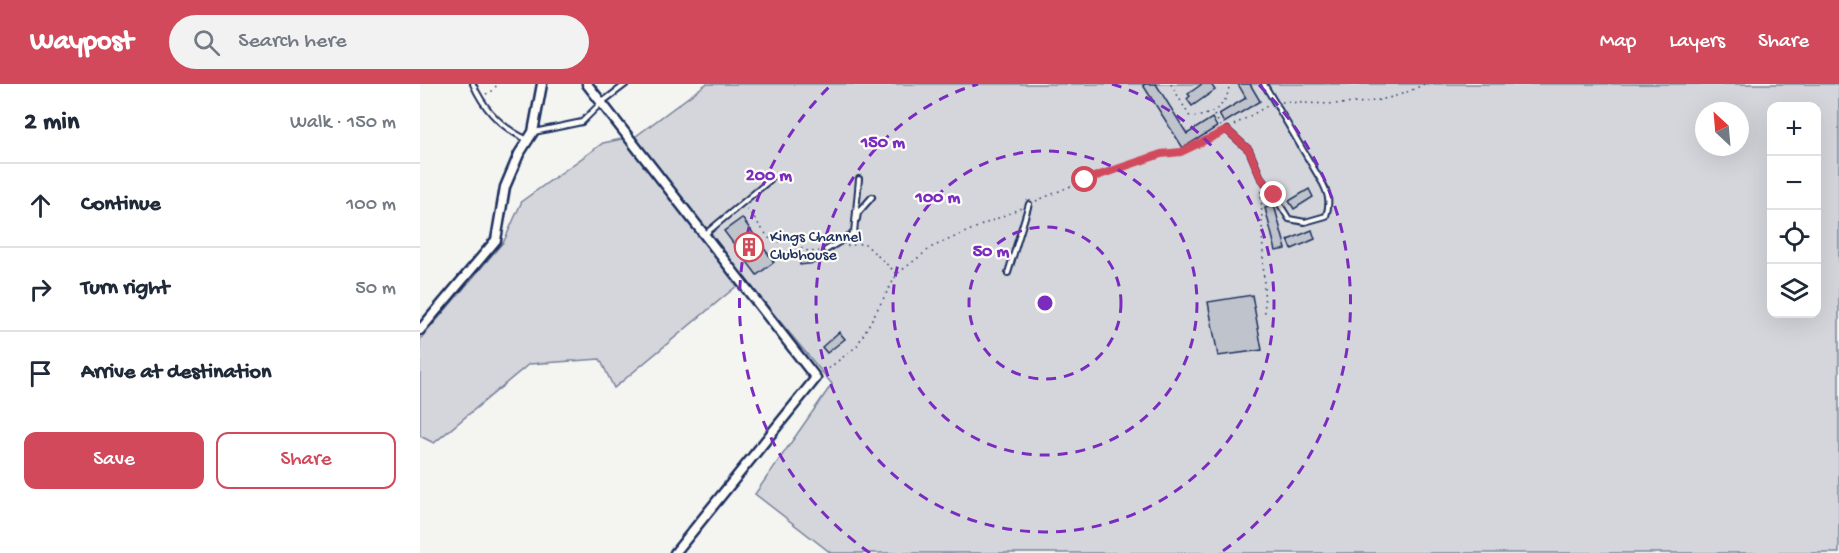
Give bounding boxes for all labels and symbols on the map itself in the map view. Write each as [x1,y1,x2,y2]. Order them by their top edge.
north arrow [1695,102,1749,156]
text: 150 m [860,133,905,154]
text: 200 m [746,166,792,187]
route start [1071,166,1097,192]
route end [1260,181,1286,207]
text: 100 m [915,188,961,209]
place label: Kings Channel Clubhouse [770,229,862,266]
building icon: Kings Channel Clubhouse [733,231,765,263]
text: 50 m [973,242,1010,263]
centre of rings [1035,293,1055,313]

